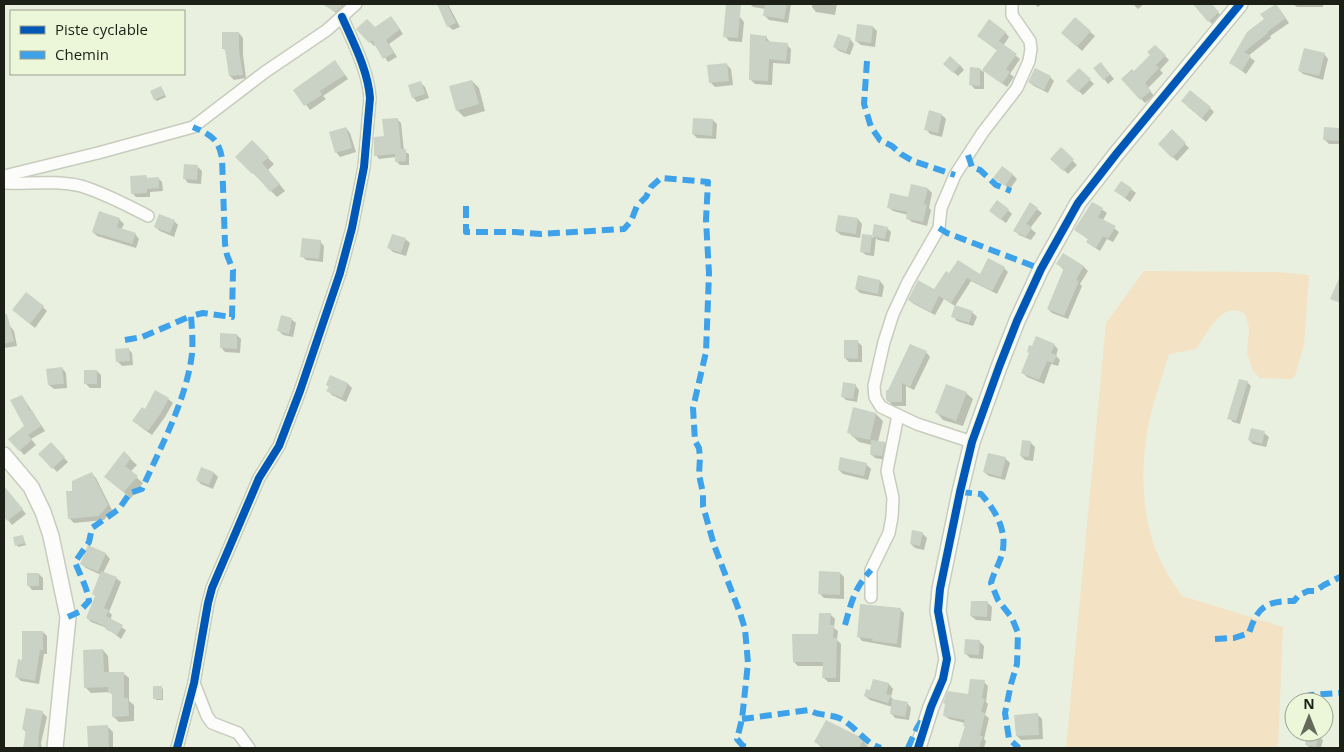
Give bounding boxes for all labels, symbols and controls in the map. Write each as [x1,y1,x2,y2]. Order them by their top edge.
legend [10,10,185,75]
text: Piste cyclable [55,19,148,39]
text: Chemin [55,44,109,64]
north arrow [1284,692,1334,742]
text: N [1303,694,1315,713]

